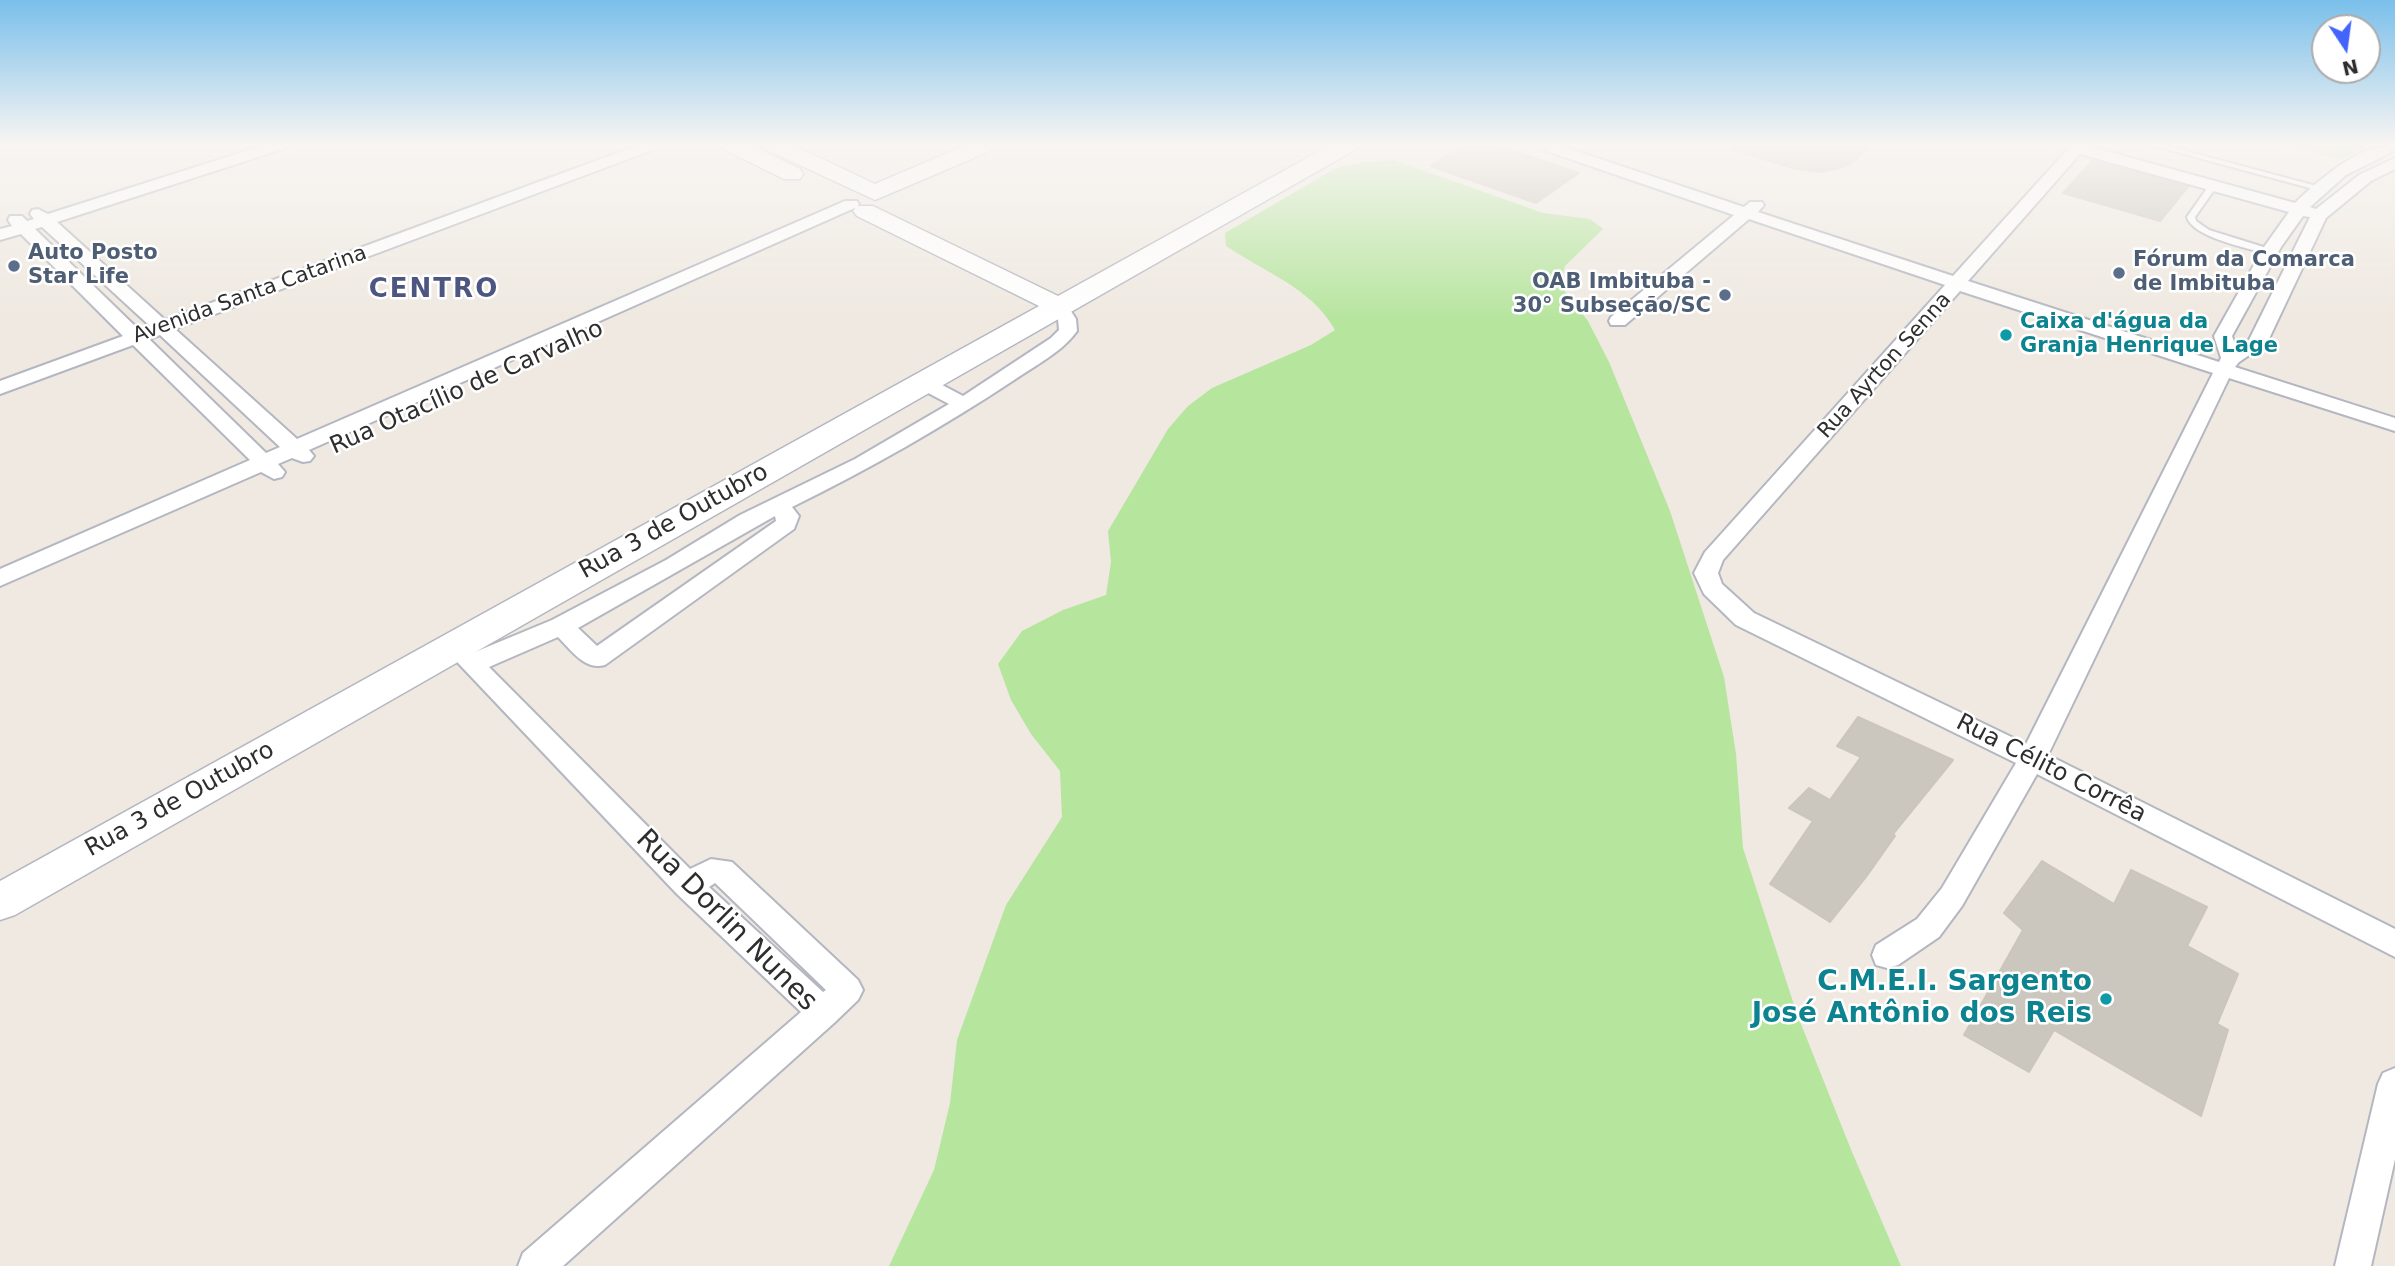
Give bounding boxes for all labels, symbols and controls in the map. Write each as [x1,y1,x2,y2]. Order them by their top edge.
north arrow [2311,14,2381,84]
text: N [2340,55,2360,80]
place label: Auto Posto Star Life [28,241,158,291]
street label: Avenida Santa Catarina [130,241,370,349]
place label: Fórum da Comarca de Imbituba [2133,248,2355,298]
marker: Auto Posto Star Life [6,258,22,274]
marker: Fórum da Comarca de Imbituba [2111,265,2127,281]
place label: OAB Imbituba - 30° Subseção/SC [1513,270,1711,320]
district label: CENTRO [370,274,498,306]
marker: OAB Imbituba - 30° Subseção/SC [1717,287,1733,303]
street label: Rua Ayrton Senna [1813,288,1957,444]
place label: Caixa d'água da Granja Henrique Lage [2020,310,2278,360]
street label: Rua Otacílio de Carvalho [326,315,608,461]
marker: Caixa d'água da Granja Henrique Lage [1998,327,2014,343]
street label: Rua 3 de Outubro [574,458,774,586]
street label: Rua Célito Corrêa [1951,709,2151,829]
street label: Rua 3 de Outubro [80,736,280,864]
street label: Rua Dorlin Nunes [628,823,824,1019]
place label: C.M.E.I. Sargento José Antônio dos Reis [1752,966,2092,1032]
marker: C.M.E.I. Sargento José Antônio dos Reis [2098,991,2114,1007]

